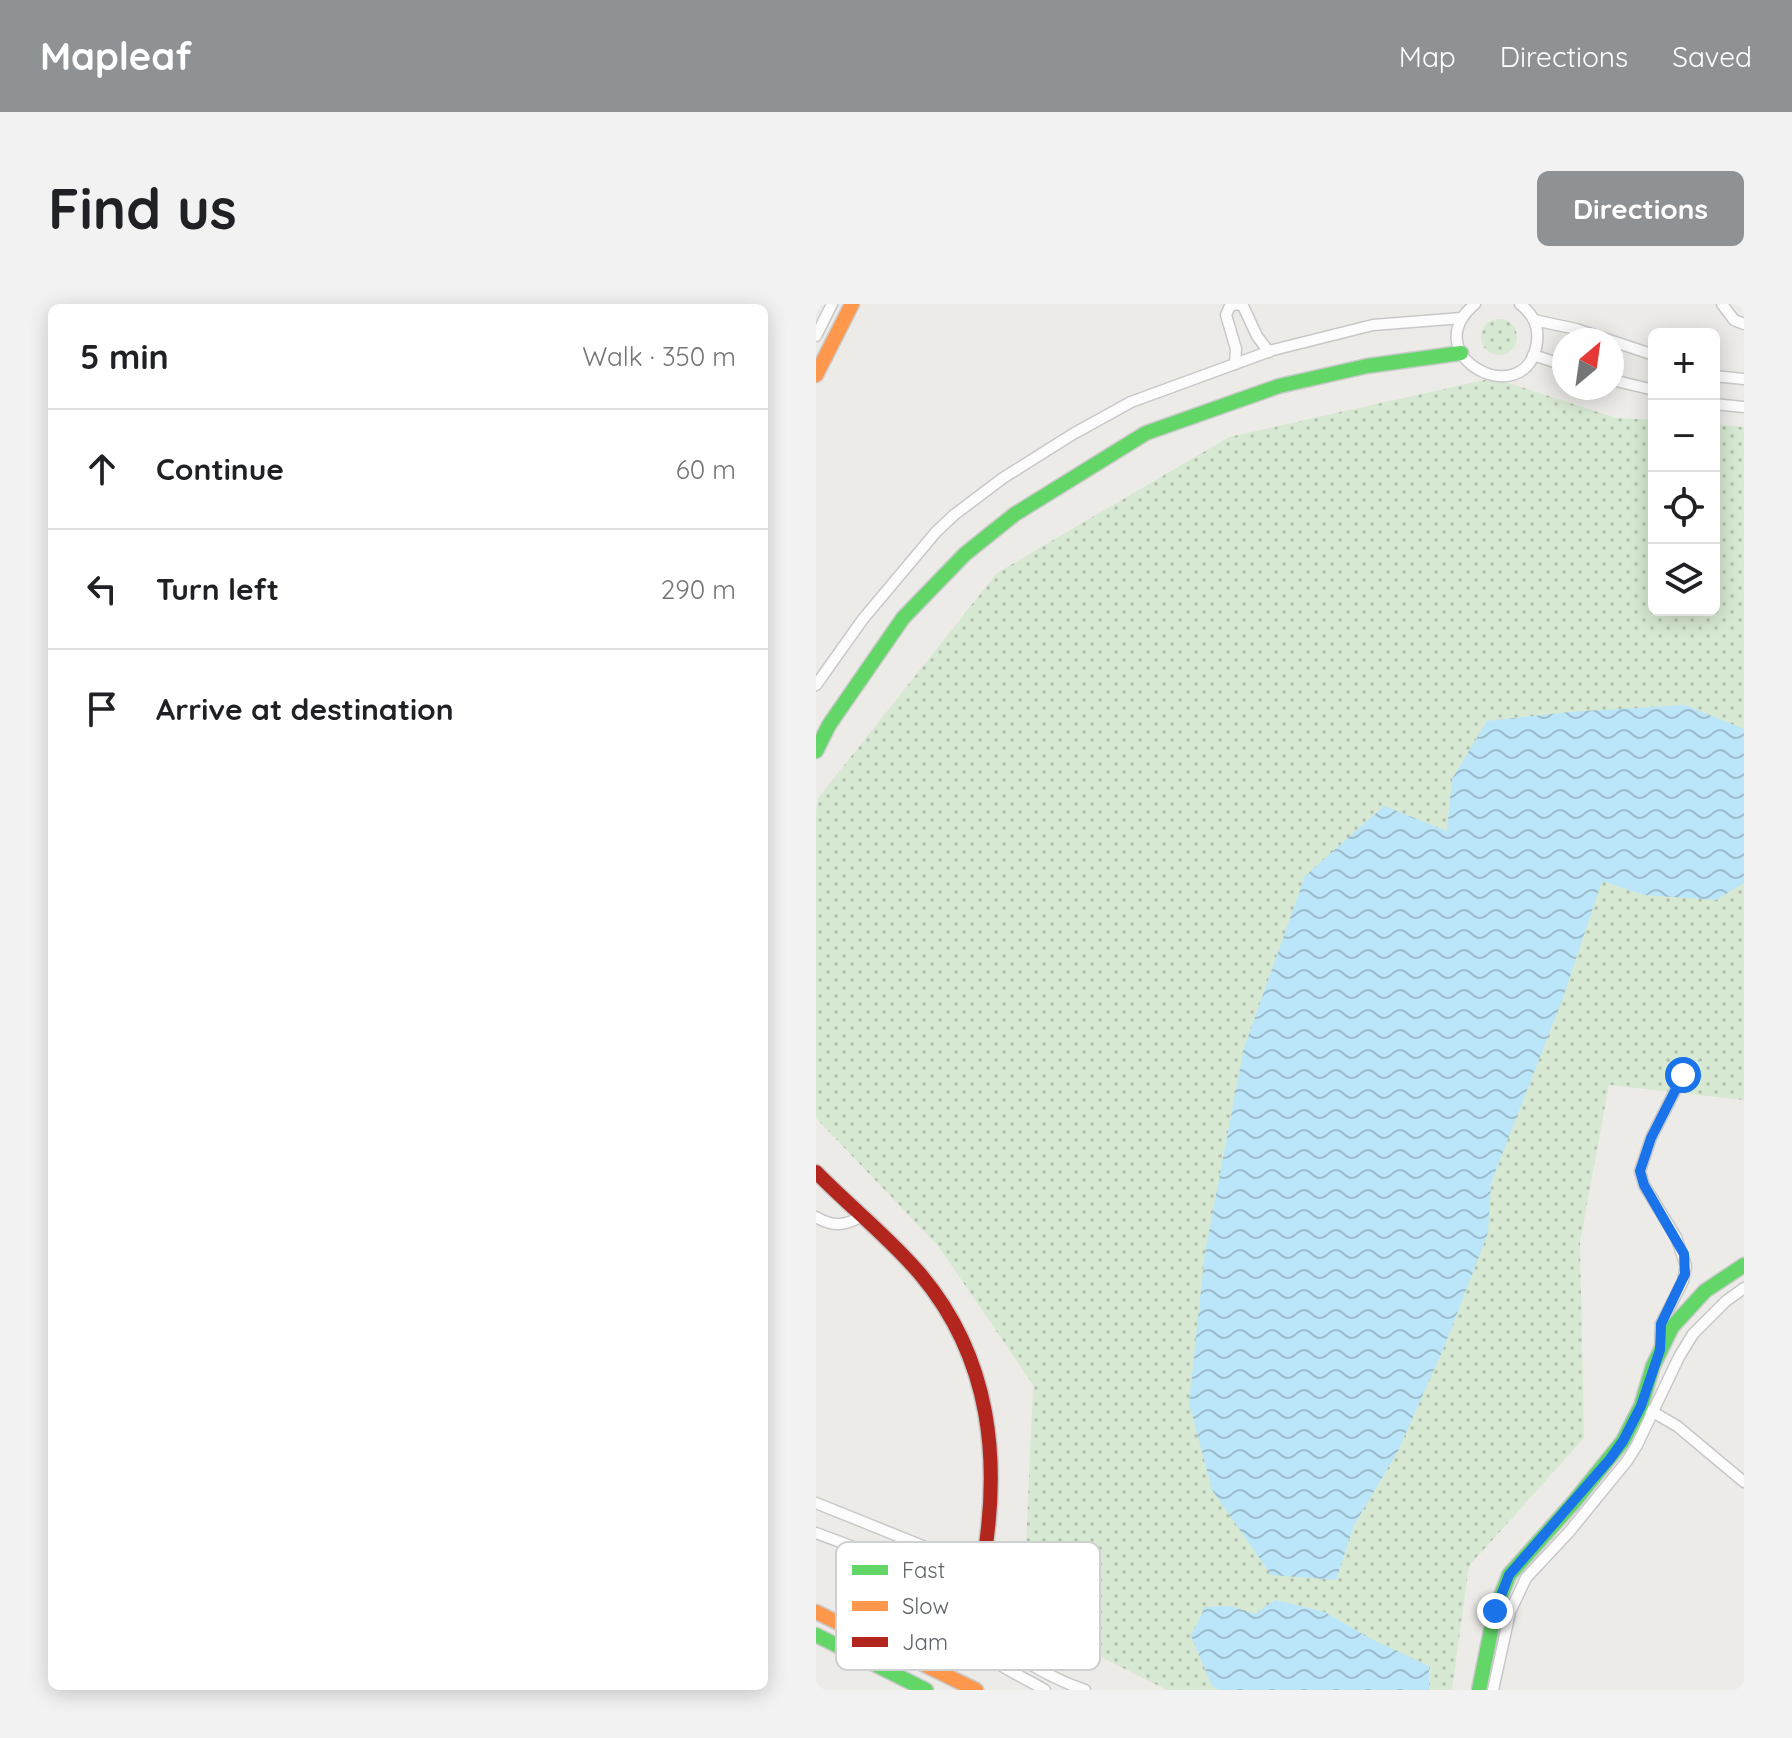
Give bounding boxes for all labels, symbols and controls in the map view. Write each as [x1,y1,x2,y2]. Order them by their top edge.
text: Mapleaf [40,32,192,80]
text: Map [1399,39,1456,74]
text: Directions [1500,39,1628,74]
text: Saved [1672,39,1752,74]
button: Directions [1537,171,1744,246]
text: Find us [48,173,237,243]
north arrow [1552,328,1624,400]
map controls [1648,328,1720,616]
button: + [1648,328,1720,400]
text: 5 min [80,335,169,378]
text: Walk · 350 m [582,340,736,373]
button: − [1648,400,1720,472]
icon: ahead [80,447,124,491]
text: Continue [156,450,284,488]
text: 60 m [676,453,736,486]
button: locate [1648,472,1720,544]
button: layers [1648,544,1720,616]
icon: left [80,567,124,611]
text: Turn left [156,570,279,608]
text: 290 m [661,573,736,606]
icon: arrive [80,687,124,731]
text: Arrive at destination [156,690,454,728]
route start [1665,1057,1701,1093]
legend [836,1542,1100,1670]
text: Fast [902,1556,945,1584]
text: Slow [902,1592,949,1620]
route end [1477,1593,1513,1629]
text: Jam [902,1628,948,1656]

